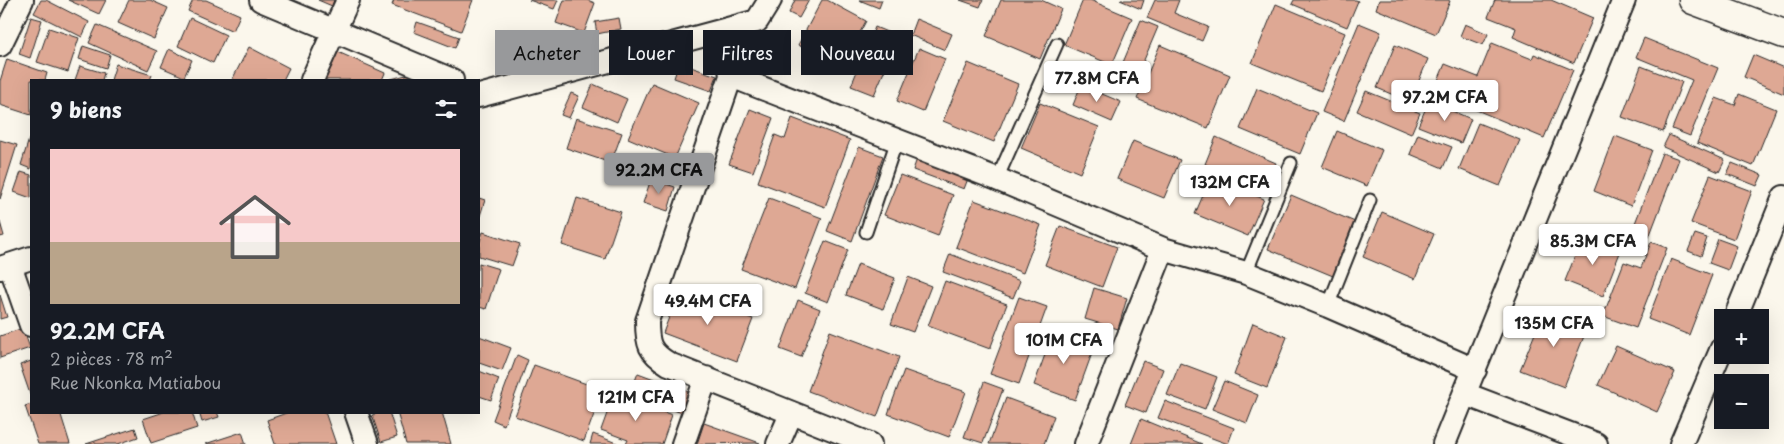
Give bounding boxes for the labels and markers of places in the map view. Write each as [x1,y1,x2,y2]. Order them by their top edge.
pin: 77.8M CFA [1040,61,1154,103]
pin: 97.2M CFA [1388,80,1502,122]
pin: 92.2M CFA [602,152,716,195]
pin: 132M CFA [1178,164,1282,207]
pin: 85.3M CFA [1536,224,1650,266]
pin: 49.4M CFA [651,284,765,326]
pin: 135M CFA [1502,306,1606,348]
pin: 101M CFA [1012,322,1116,365]
pin: 121M CFA [584,380,688,422]

